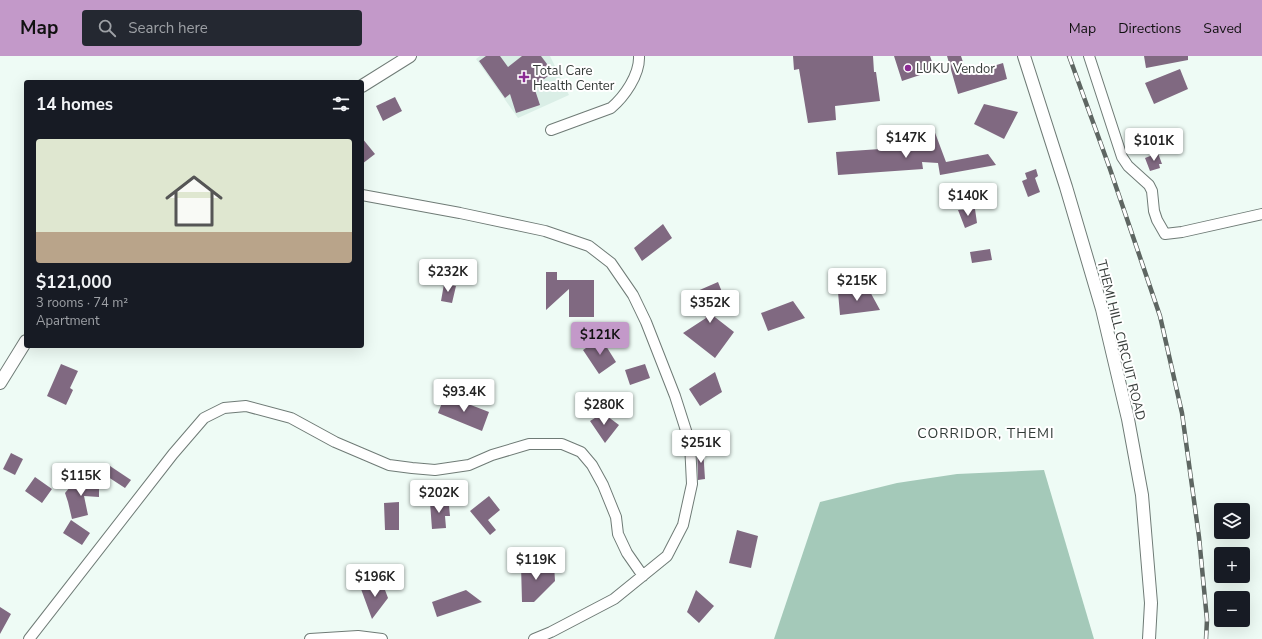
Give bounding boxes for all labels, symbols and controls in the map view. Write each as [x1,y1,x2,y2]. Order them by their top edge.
search box [82,10,362,46]
text: Map [20,15,58,41]
icon: search [96,17,118,39]
text: Search here [128,18,208,38]
text: Map [1069,19,1096,38]
text: Directions [1118,19,1181,38]
text: Saved [1203,19,1242,38]
place label: LUKU Vendor [916,60,995,78]
place label: Total Care Health Center [533,62,615,95]
marker: LUKU Vendor [903,63,913,73]
marker: Total Care Health Center [518,71,530,83]
text: 14 homes [36,93,113,116]
icon: filters [330,93,352,115]
pin: $147K [878,125,934,159]
pin: $101K [1126,128,1182,162]
text: $147K [886,129,926,147]
text: $101K [1134,132,1174,150]
icon: home [158,165,230,237]
pin: $140K [940,183,996,217]
text: $140K [948,187,988,205]
street label: THEMI HILL CIRCUIT ROAD [1092,258,1150,422]
pin: $232K [420,259,476,293]
text: $232K [428,263,468,281]
pin: $215K [829,268,885,302]
text: $121,000 [36,271,112,294]
text: $215K [837,272,877,290]
pin: $352K [682,290,738,324]
text: 3 rooms · 74 m² [36,294,128,312]
text: $352K [690,294,730,312]
text: Apartment [36,312,99,330]
pin: $121K [572,322,628,356]
text: $121K [580,326,620,344]
pin: $93.4K [431,379,497,413]
text: $93.4K [442,383,486,401]
pin: $280K [576,392,632,426]
text: $280K [584,396,624,414]
district label: CORRIDOR, THEMI [917,424,1055,443]
pin: $251K [673,430,729,464]
text: $251K [681,434,721,452]
pin: $115K [53,463,109,497]
text: $115K [61,467,101,485]
pin: $202K [411,480,467,514]
text: $202K [419,484,459,502]
map controls [1214,503,1250,627]
button: layers [1214,503,1250,539]
pin: $119K [508,547,564,581]
button: + [1214,547,1250,583]
text: $119K [516,551,556,569]
pin: $196K [347,564,403,598]
text: $196K [355,568,395,586]
button: − [1214,591,1250,627]

